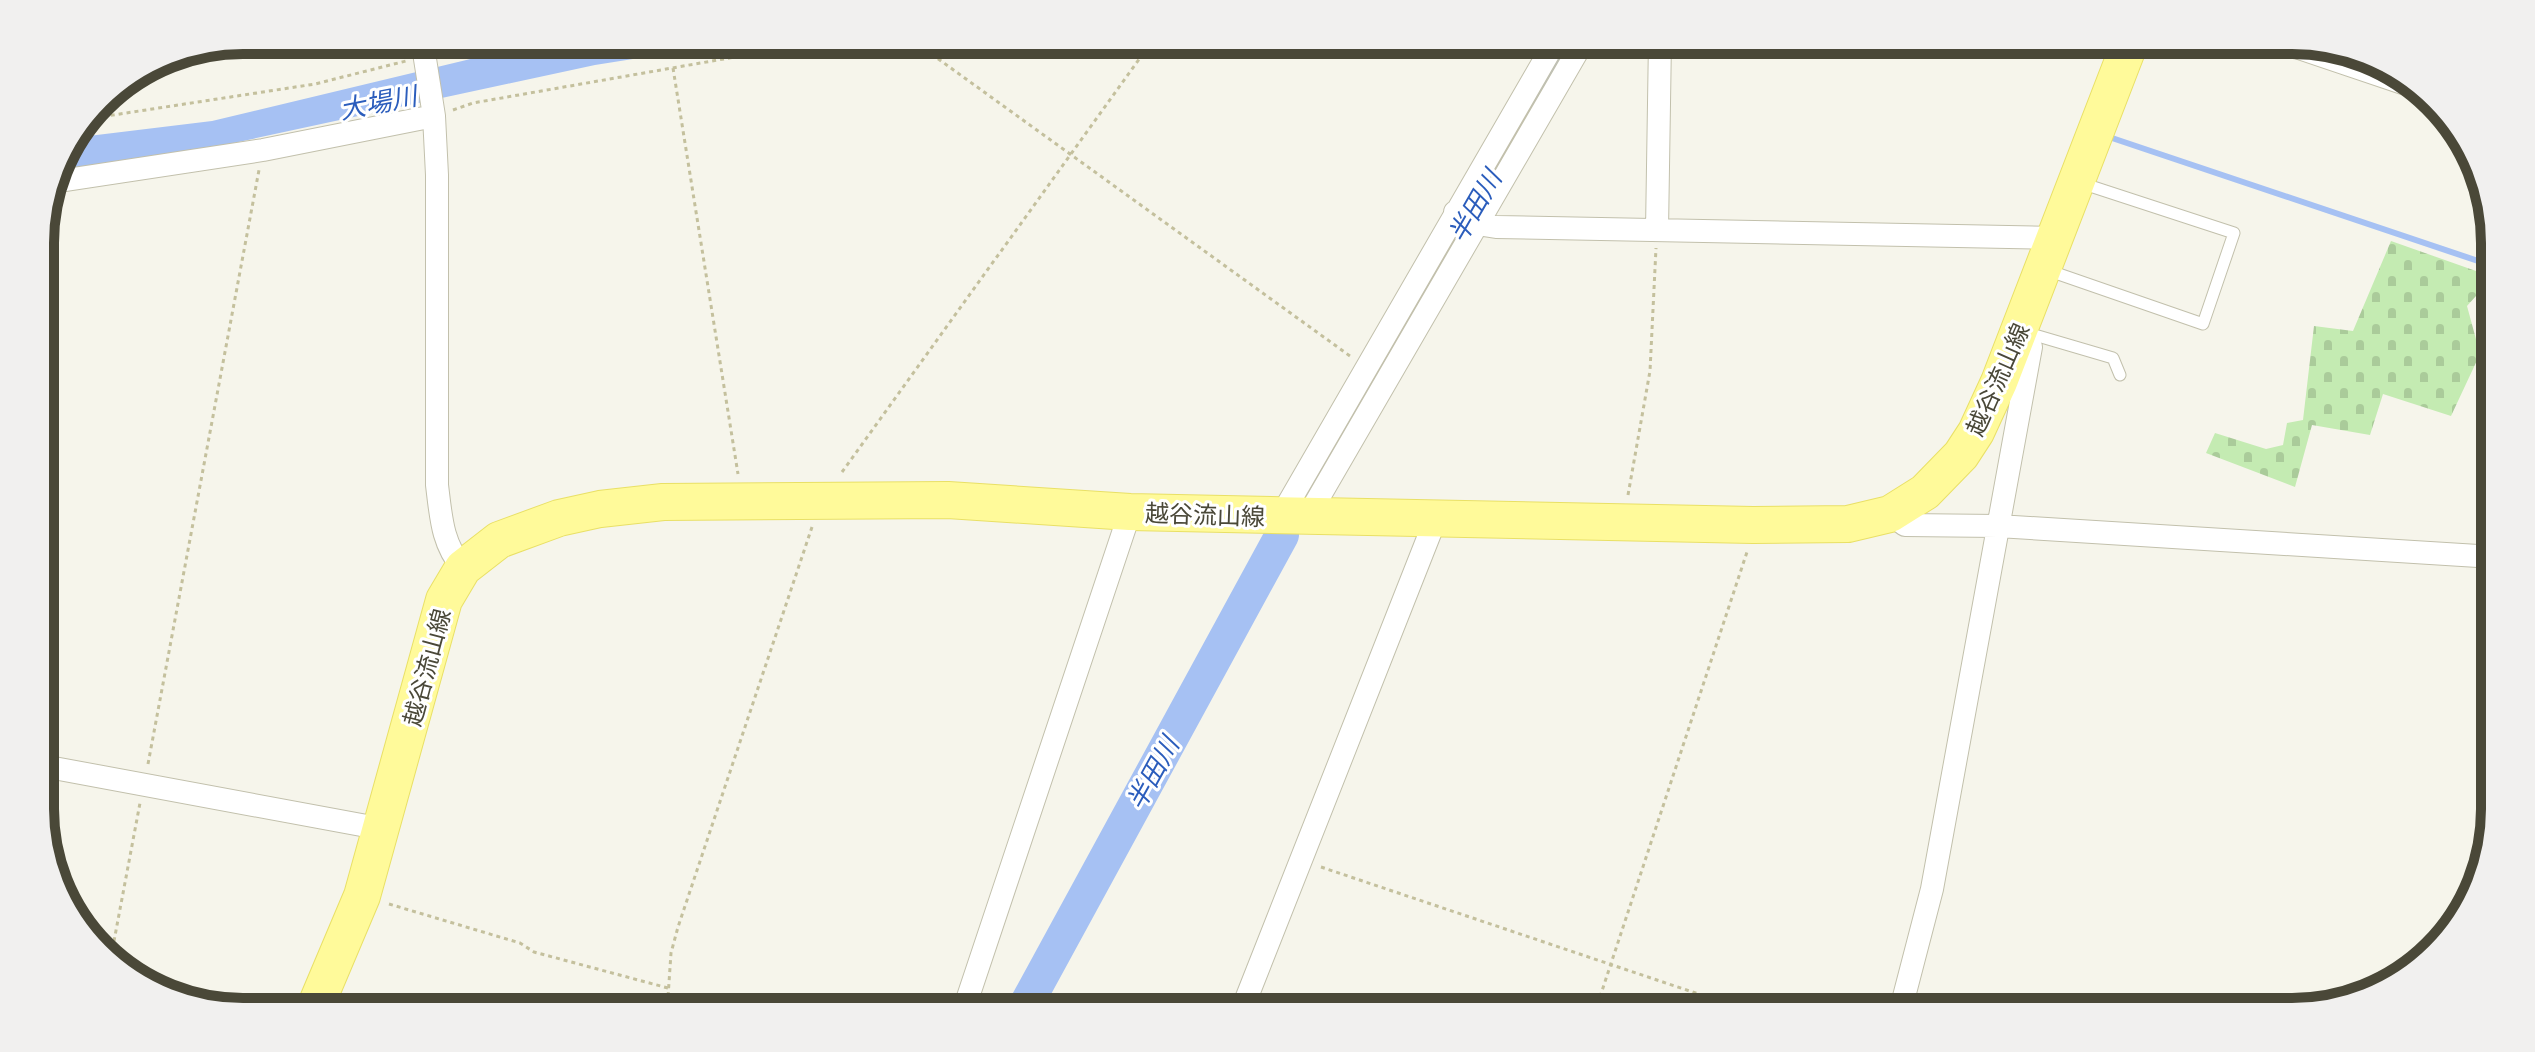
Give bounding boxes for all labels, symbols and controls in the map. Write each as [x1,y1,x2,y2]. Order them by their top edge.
water label: 大場川 [336,76,423,127]
water label: 半田川 [1439,161,1511,249]
street label: 越谷流山線 [1958,317,2036,441]
street label: 越谷流山線 [1144,495,1266,533]
street label: 越谷流山線 [395,605,457,729]
water label: 半田川 [1117,728,1188,816]

